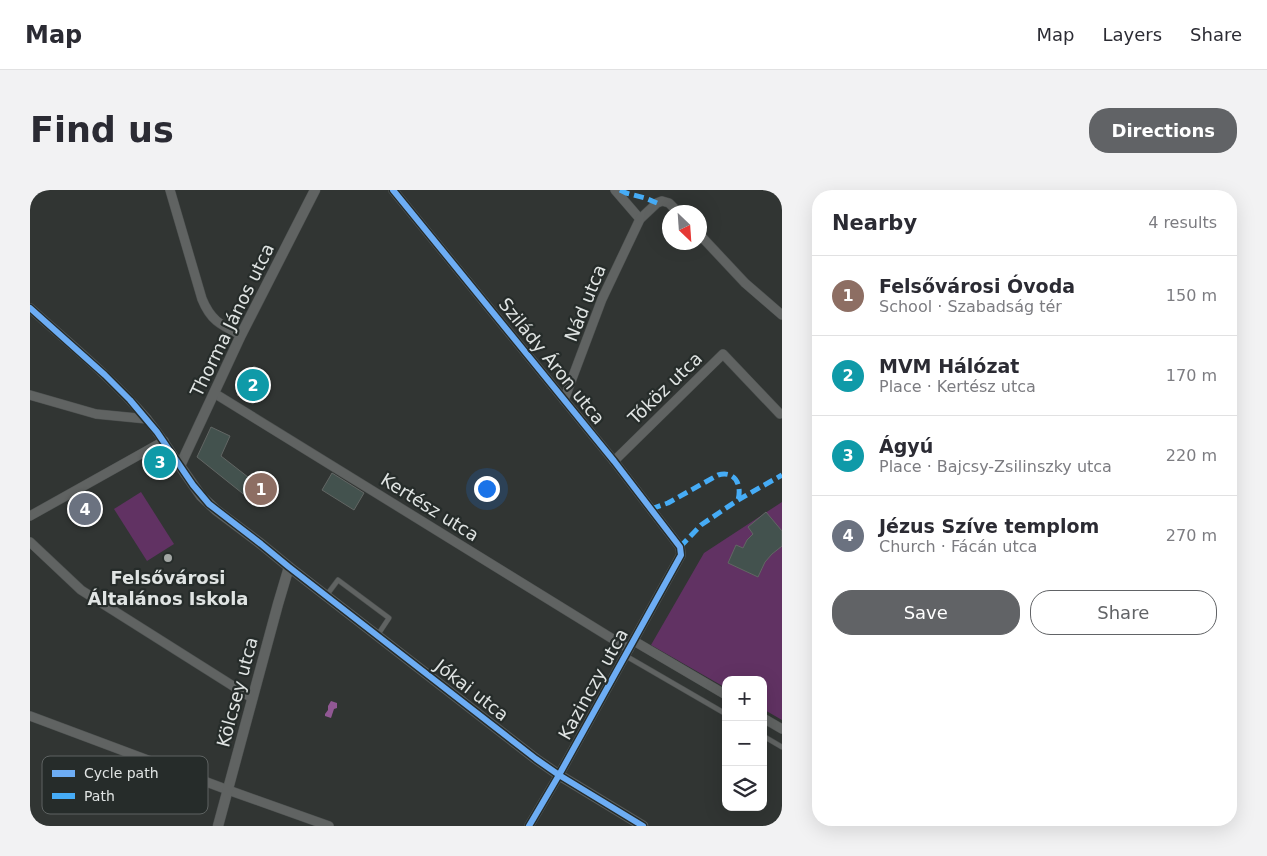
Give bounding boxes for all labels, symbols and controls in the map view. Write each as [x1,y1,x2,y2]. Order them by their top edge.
text: Map [25,21,82,49]
text: Map [1036,24,1074,45]
text: Layers [1102,24,1162,45]
text: Share [1190,24,1242,45]
button: Directions [1089,108,1237,153]
text: Find us [30,110,174,150]
north arrow [662,205,707,250]
text: Nearby [832,211,917,235]
text: 4 results [1148,213,1217,232]
street label: Thorma János utca [185,240,278,401]
street label: Nád utca [560,261,610,345]
text: Felsővárosi Óvoda [879,275,1075,297]
text: 1 [842,286,854,305]
text: 150 m [1166,286,1217,305]
street label: Szilády Áron utca [495,294,609,428]
text: School · Szabadság tér [879,297,1062,316]
street label: Tóköz utca [623,348,706,429]
text: MVM Hálózat [879,355,1019,377]
pin: 2 [237,366,269,404]
text: 2 [842,366,854,385]
text: 170 m [1166,366,1217,385]
text: Place · Kertész utca [879,377,1036,396]
text: Ágyú [879,435,933,457]
pin: 3 [144,443,176,481]
text: 3 [842,446,854,465]
text: 220 m [1166,446,1217,465]
text: Place · Bajcsy-Zsilinszky utca [879,457,1112,476]
street label: Kertész utca [377,469,483,545]
pin: 1 [245,470,277,508]
your location [474,476,500,502]
pin: 4 [69,490,101,528]
text: Jézus Szíve templom [879,515,1099,537]
text: 4 [842,526,854,545]
text: 270 m [1166,526,1217,545]
text: Church · Fácán utca [879,537,1037,556]
marker: Felsővárosi Általános Iskola [162,552,174,564]
place label: Felsővárosi Általános Iskola [88,567,248,609]
button: Save [832,590,1020,635]
button: Share [1030,590,1217,635]
street label: Kazinczy utca [554,625,632,743]
street label: Kölcsey utca [212,635,262,749]
street label: Jókai utca [430,654,513,725]
map controls [722,676,767,811]
button: + [722,676,767,721]
button: − [722,721,767,766]
legend [42,756,208,814]
text: Cycle path [84,765,159,781]
button: layers [722,766,767,811]
text: Path [84,788,115,804]

